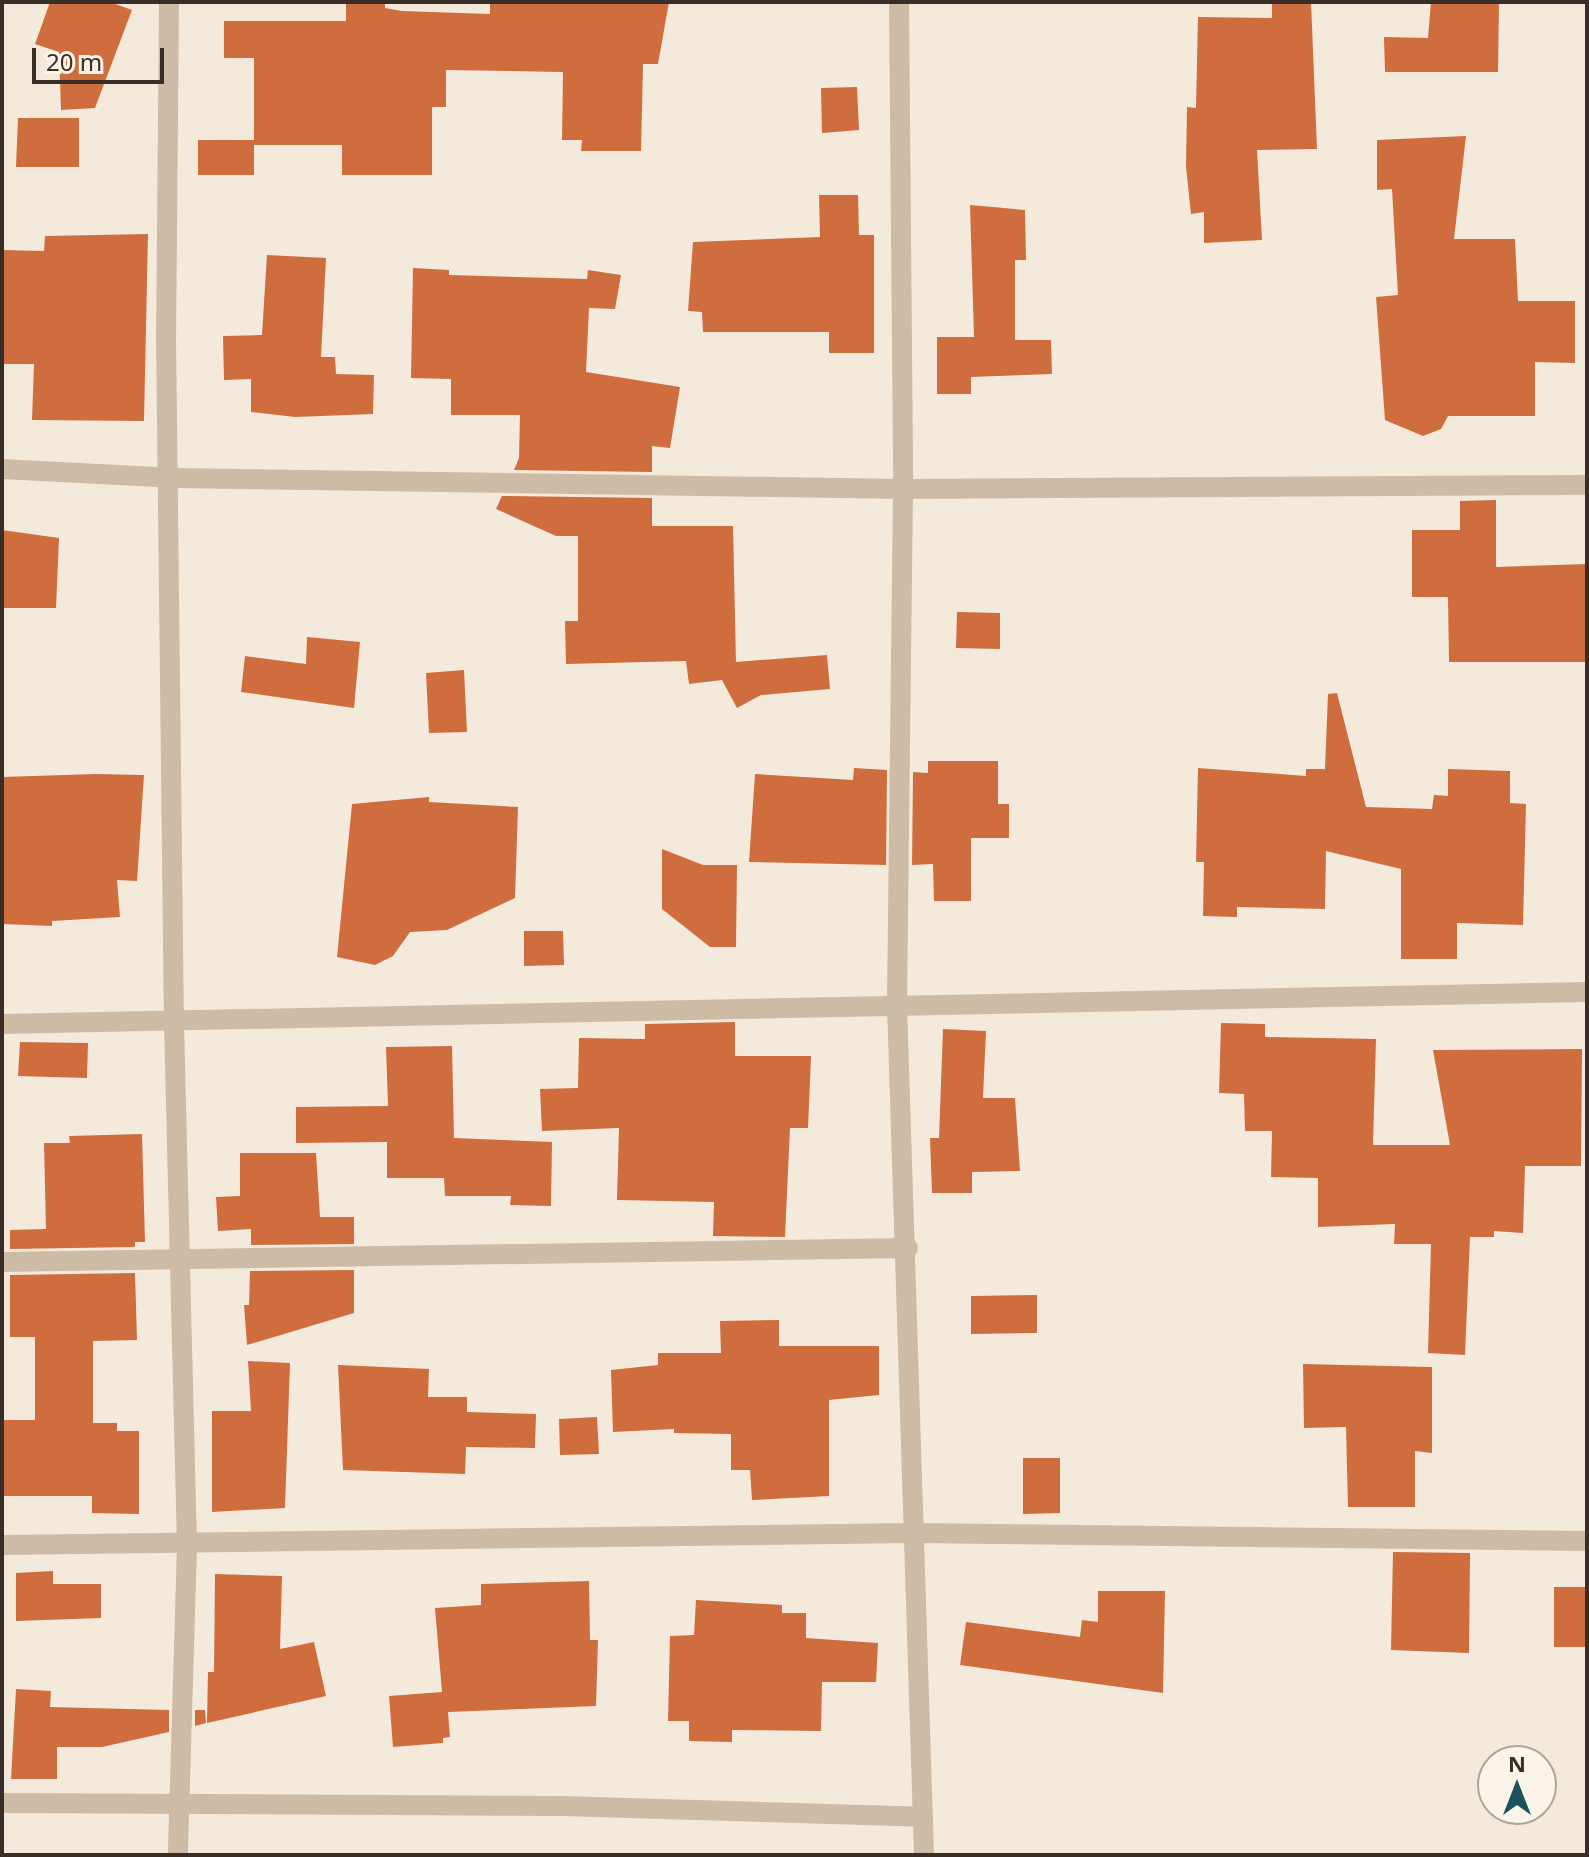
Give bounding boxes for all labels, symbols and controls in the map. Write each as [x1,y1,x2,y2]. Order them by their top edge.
scale bar [36,32,168,82]
text: 20 m [46,45,102,78]
north arrow [1477,1745,1557,1825]
text: N [1508,1748,1526,1778]

